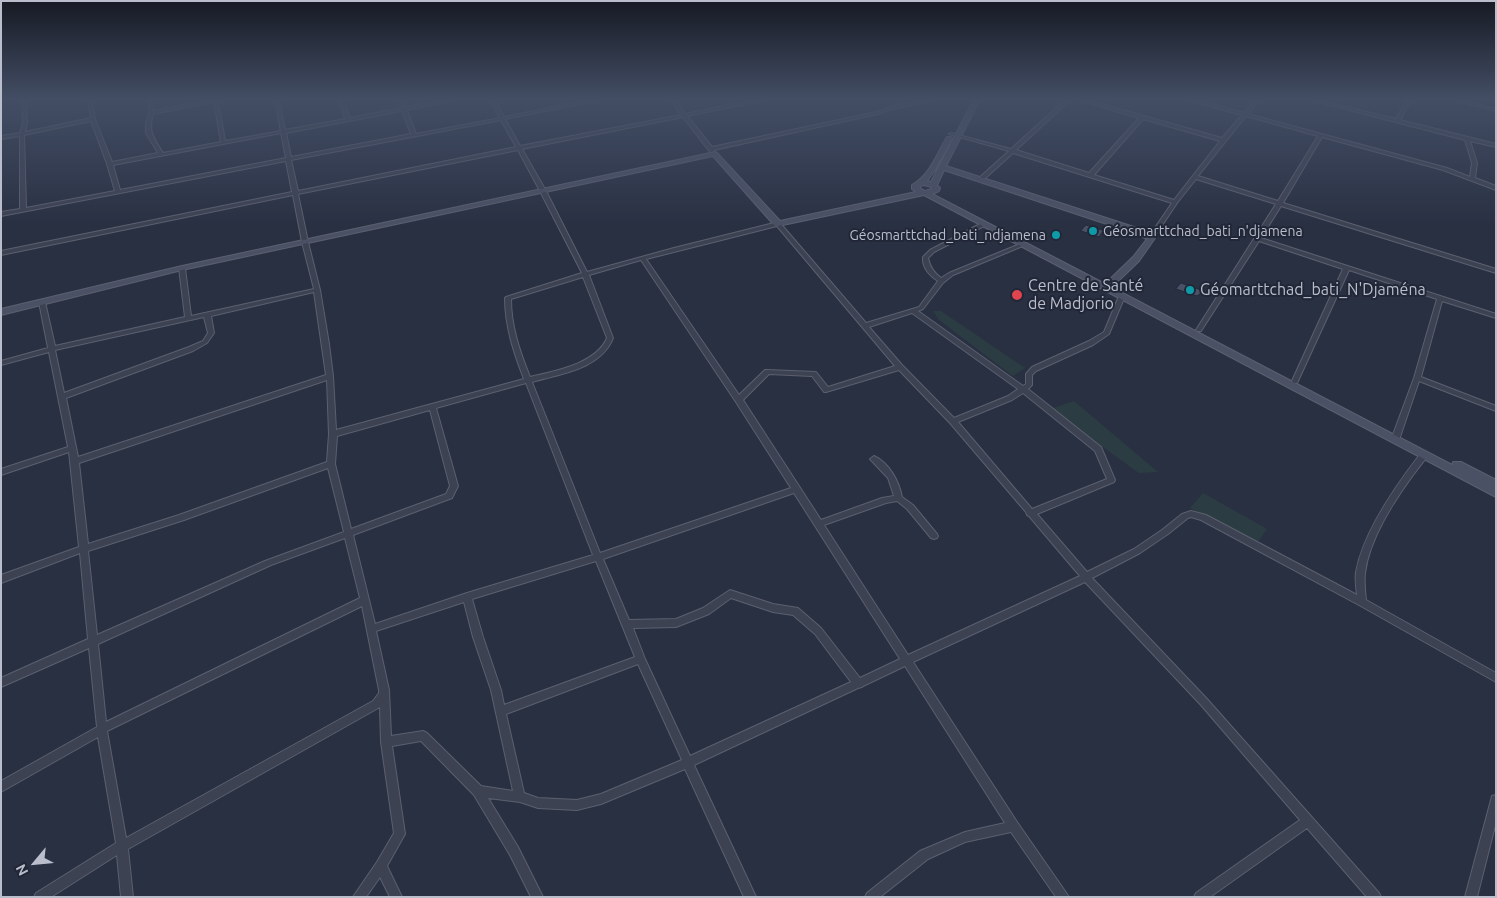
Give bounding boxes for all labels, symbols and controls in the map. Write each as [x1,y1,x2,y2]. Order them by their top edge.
place label: Géosmarttchad_bati_n'djamena [1103,223,1303,239]
marker: Géosmarttchad_bati_n'djamena [1087,225,1099,237]
place label: Géosmarttchad_bati_ndjamena [849,227,1046,243]
marker: Géosmarttchad_bati_ndjamena [1050,229,1062,241]
place label: Centre de Santé de Madjorio [1028,276,1143,314]
place label: Géomarttchad_bati_N'Djaména [1200,280,1426,300]
marker: Géomarttchad_bati_N'Djaména [1184,284,1196,296]
marker: Centre de Santé de Madjorio [1010,288,1024,302]
north arrow [10,838,60,888]
text: N [12,862,31,878]

